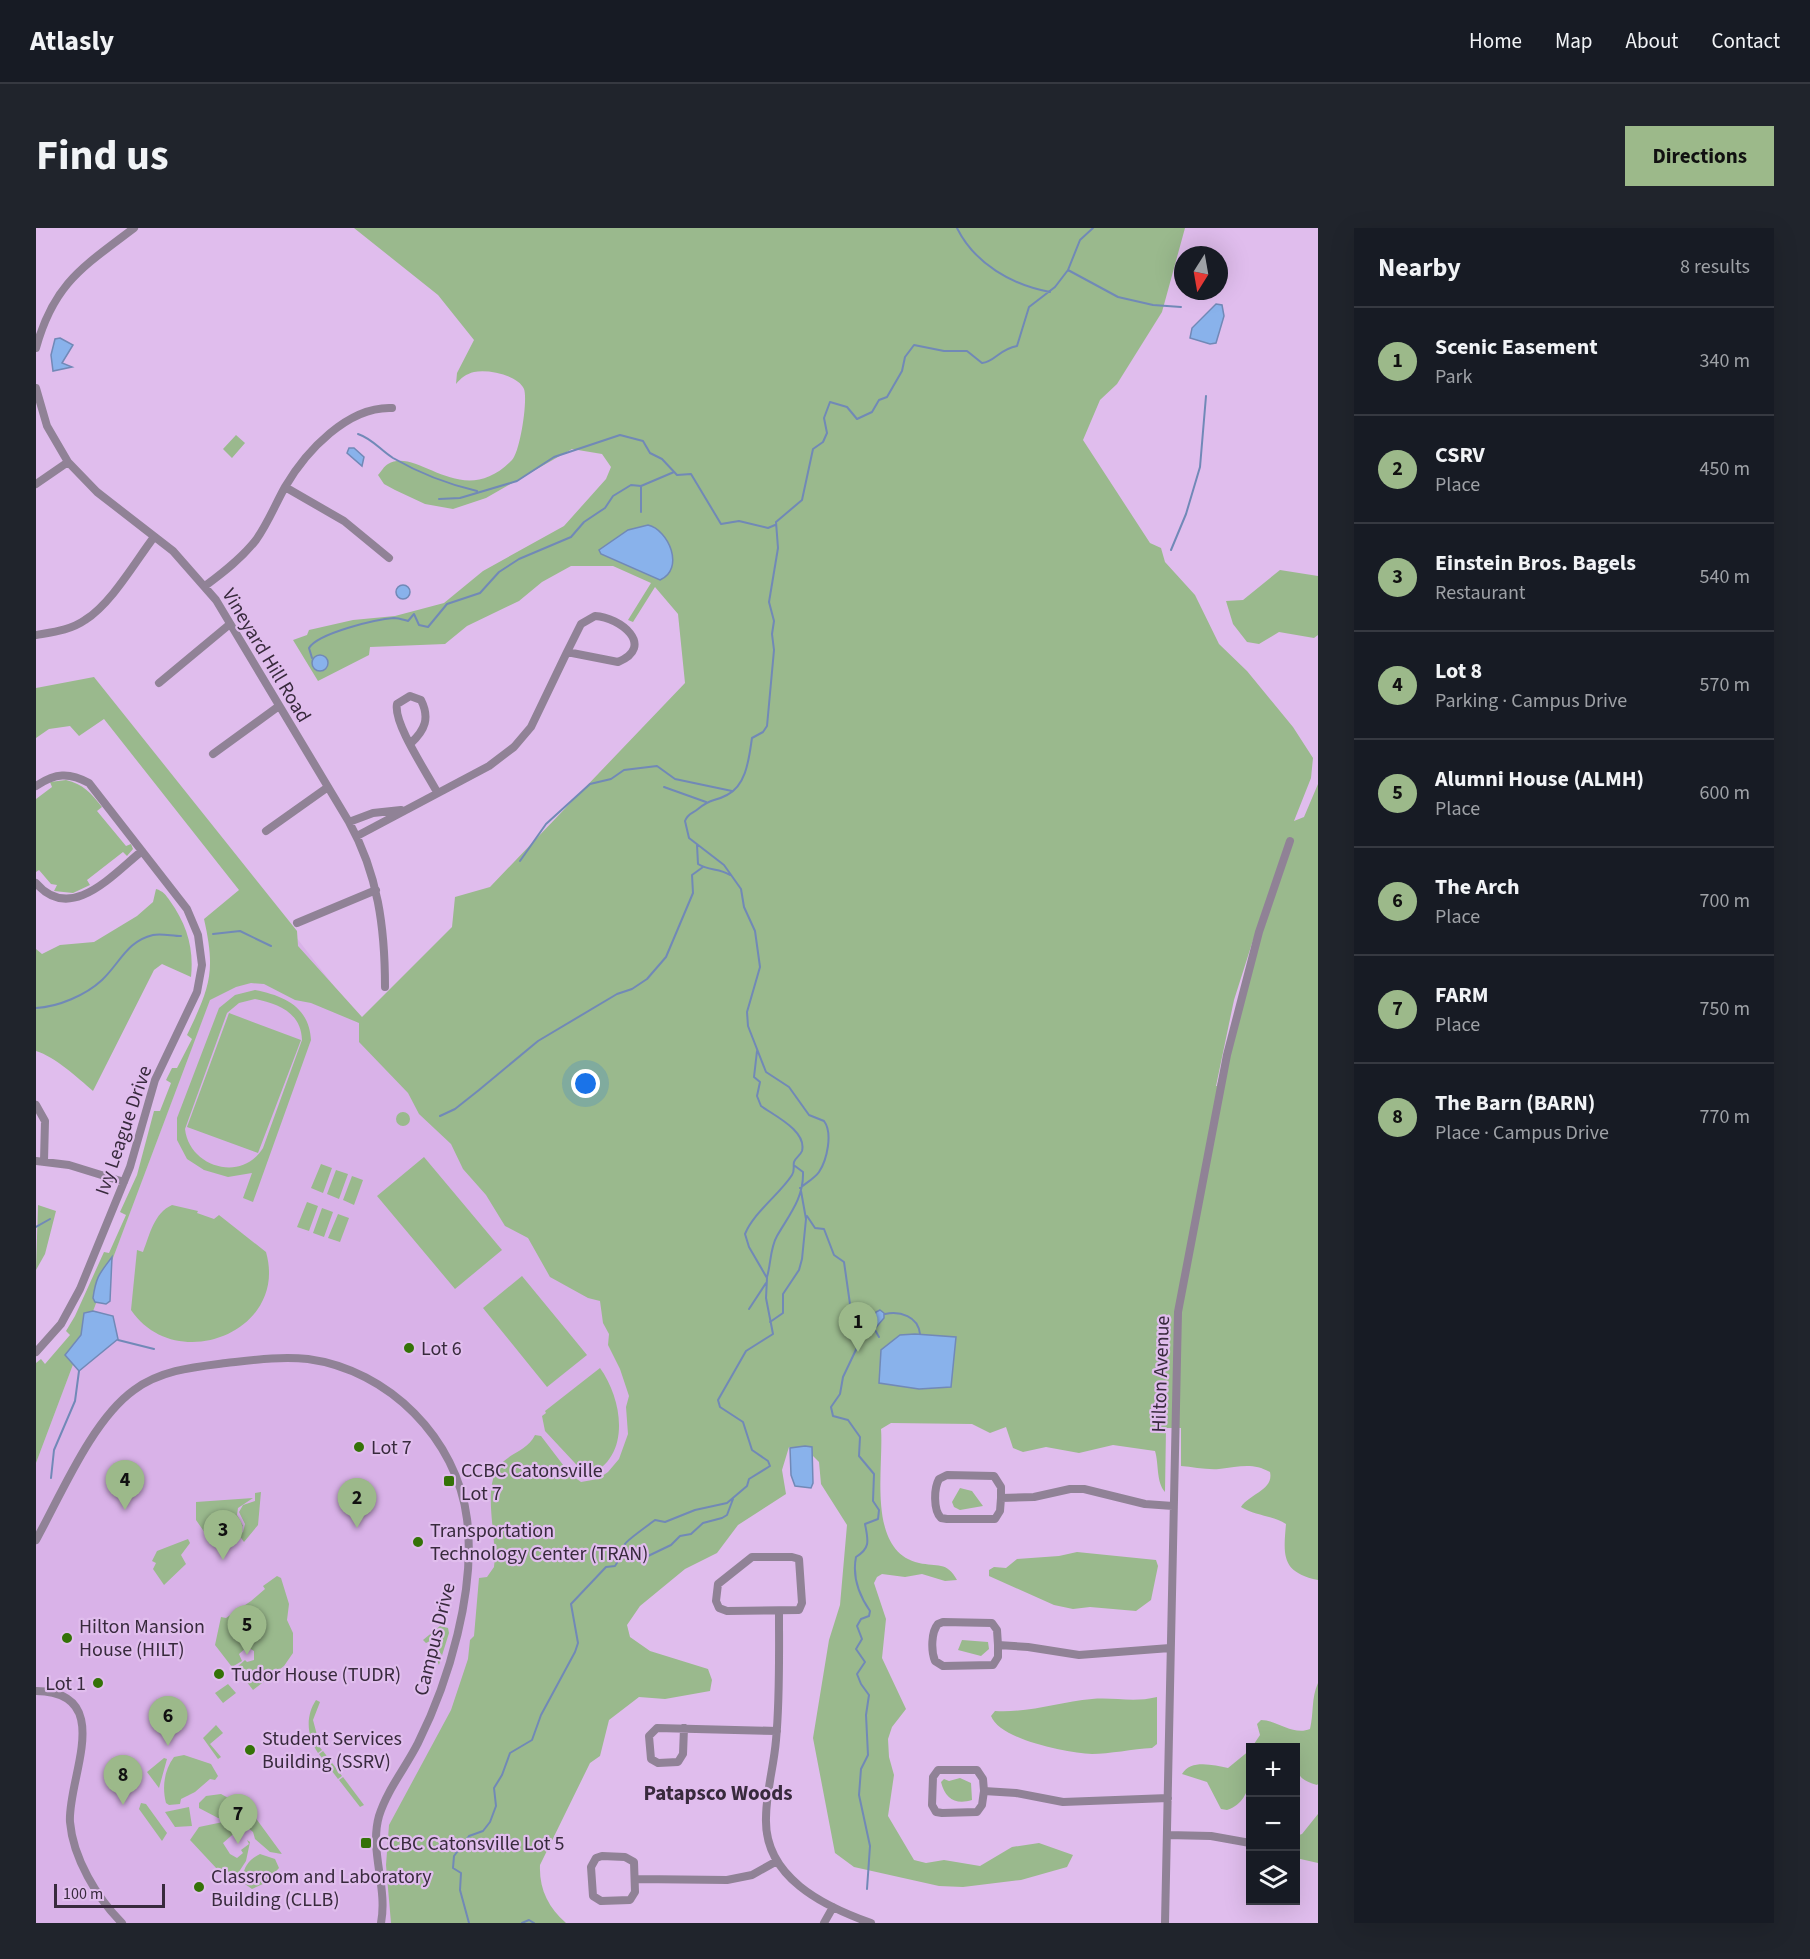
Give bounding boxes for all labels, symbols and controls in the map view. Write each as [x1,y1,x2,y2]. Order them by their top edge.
text: Atlasly [30,21,114,61]
text: Home [1469,26,1522,56]
text: Map [1555,26,1593,56]
text: About [1626,26,1678,56]
text: Contact [1711,26,1780,56]
text: Find us [36,126,169,186]
button: Directions [1625,126,1774,186]
north arrow [1174,246,1228,300]
text: Nearby [1378,249,1461,286]
text: 8 results [1680,253,1750,281]
text: Scenic Easement [1435,331,1598,363]
text: 1 [1392,347,1403,375]
text: 340 m [1700,347,1750,375]
text: Park [1435,363,1472,391]
text: CSRV [1435,439,1485,471]
text: 2 [1392,455,1403,483]
text: 450 m [1700,455,1750,483]
text: Place [1435,471,1480,499]
text: Einstein Bros. Bagels [1435,547,1636,579]
text: 3 [1392,563,1403,591]
text: 540 m [1700,563,1750,591]
text: Restaurant [1435,579,1526,607]
street label: Vineyard Hill Road [215,583,317,728]
text: Lot 8 [1435,655,1482,687]
text: 4 [1392,671,1403,699]
text: 570 m [1700,671,1750,699]
text: Parking · Campus Drive [1435,687,1627,715]
text: Alumni House (ALMH) [1435,763,1644,795]
text: 5 [1392,779,1403,807]
text: 600 m [1700,779,1750,807]
text: Place [1435,795,1480,823]
text: The Arch [1435,871,1520,903]
text: 6 [1392,887,1403,915]
text: 700 m [1700,887,1750,915]
text: Place [1435,903,1480,931]
text: FARM [1435,979,1489,1011]
text: 7 [1392,995,1403,1023]
text: 750 m [1700,995,1750,1023]
text: Place [1435,1011,1480,1039]
street label: Ivy League Drive [89,1062,159,1199]
your location [571,1069,600,1098]
text: The Barn (BARN) [1435,1087,1595,1119]
text: 8 [1392,1103,1403,1131]
text: 770 m [1700,1103,1750,1131]
text: Place · Campus Drive [1435,1119,1609,1147]
pin: 1 [838,1302,878,1352]
street label: Hilton Avenue [1145,1315,1177,1433]
place label: Lot 6 [421,1335,462,1363]
marker: Lot 6 [402,1341,416,1355]
place label: Lot 7 [371,1434,412,1462]
marker: Lot 7 [352,1440,366,1454]
place label: CCBC Catonsville Lot 7 [461,1457,603,1508]
pin: 4 [106,1460,145,1510]
marker: CCBC Catonsville Lot 7 [442,1474,456,1488]
pin: 2 [338,1478,376,1528]
pin: 3 [204,1510,243,1560]
place label: Transportation Technology Center (TRAN) [430,1517,648,1568]
marker: Transportation Technology Center (TRAN) [411,1535,425,1549]
street label: Campus Drive [407,1580,463,1699]
pin: 5 [228,1606,266,1655]
place label: Hilton Mansion House (HILT) [79,1613,205,1664]
marker: Hilton Mansion House (HILT) [60,1631,74,1645]
place label: Tudor House (TUDR) [231,1661,401,1689]
marker: Tudor House (TUDR) [212,1667,226,1681]
place label: Lot 1 [45,1670,86,1698]
marker: Lot 1 [91,1676,105,1690]
pin: 6 [148,1696,188,1746]
place label: Student Services Building (SSRV) [262,1725,402,1776]
marker: Student Services Building (SSRV) [243,1743,257,1757]
map controls [1246,1743,1300,1905]
button: + [1246,1743,1300,1797]
pin: 8 [104,1756,142,1805]
district label: Patapsco Woods [643,1778,793,1808]
pin: 7 [218,1794,258,1844]
button: − [1246,1797,1300,1851]
place label: CCBC Catonsville Lot 5 [378,1830,564,1858]
marker: CCBC Catonsville Lot 5 [359,1836,373,1850]
button: layers [1246,1851,1300,1905]
place label: Classroom and Laboratory Building (CLLB) [211,1863,432,1914]
marker: Classroom and Laboratory Building (CLLB) [192,1880,206,1894]
scale bar [54,1881,165,1908]
text: 100 m [63,1883,103,1905]

